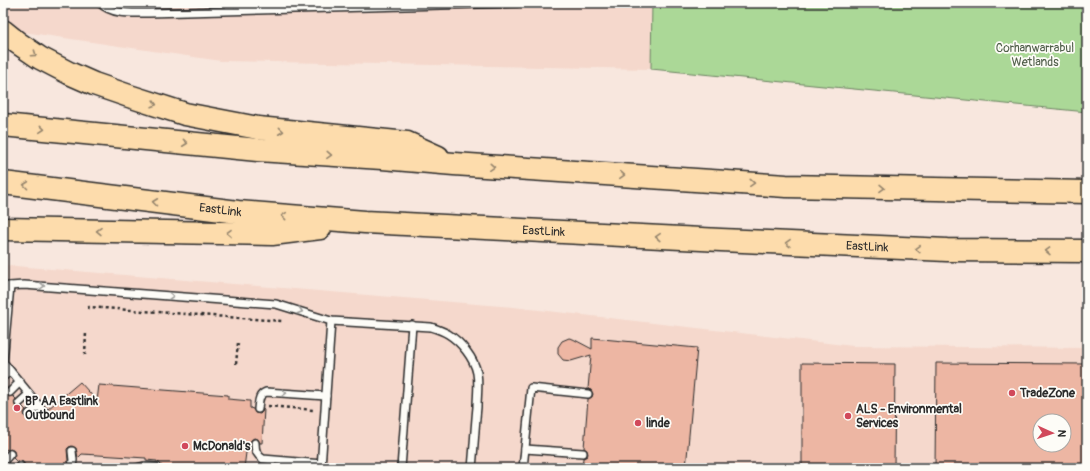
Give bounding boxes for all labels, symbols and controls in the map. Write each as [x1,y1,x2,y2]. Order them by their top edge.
park label: Corhanwarrabul Wetlands [996,41,1074,70]
one-way arrow [30,49,37,57]
one-way arrow [150,99,157,108]
one-way arrow [39,124,45,133]
one-way arrow [278,126,284,135]
one-way arrow [182,138,188,147]
one-way arrow [326,150,332,159]
one-way arrow [489,162,495,171]
one-way arrow [619,171,625,180]
one-way arrow [749,179,755,188]
one-way arrow [23,181,29,190]
one-way arrow [879,183,885,192]
one-way arrow [152,197,158,206]
street label: EastLink [198,200,242,220]
one-way arrow [281,211,287,220]
street label: EastLink [522,223,565,240]
one-way arrow [96,227,102,235]
one-way arrow [226,229,232,237]
one-way arrow [655,233,661,241]
one-way arrow [785,239,791,247]
street label: EastLink [846,239,889,255]
one-way arrow [915,244,921,253]
one-way arrow [1045,247,1051,255]
one-way arrow [39,282,45,291]
one-way arrow [168,291,174,300]
one-way arrow [296,306,303,315]
place label: TradeZone [1019,386,1076,401]
one-way arrow [281,388,287,397]
marker: TradeZone [1007,388,1017,398]
place label: BP AA Eastlink Outbound [25,394,99,423]
place label: ALS - Environmental Services [856,402,962,431]
marker: BP AA Eastlink Outbound [12,403,22,413]
marker: ALS - Environmental Services [843,411,853,421]
north arrow [1032,413,1072,453]
place label: linde [646,416,671,431]
marker: linde [633,418,643,428]
text: N [1055,429,1068,438]
place label: McDonald's [193,439,251,454]
marker: McDonald's [180,441,190,451]

